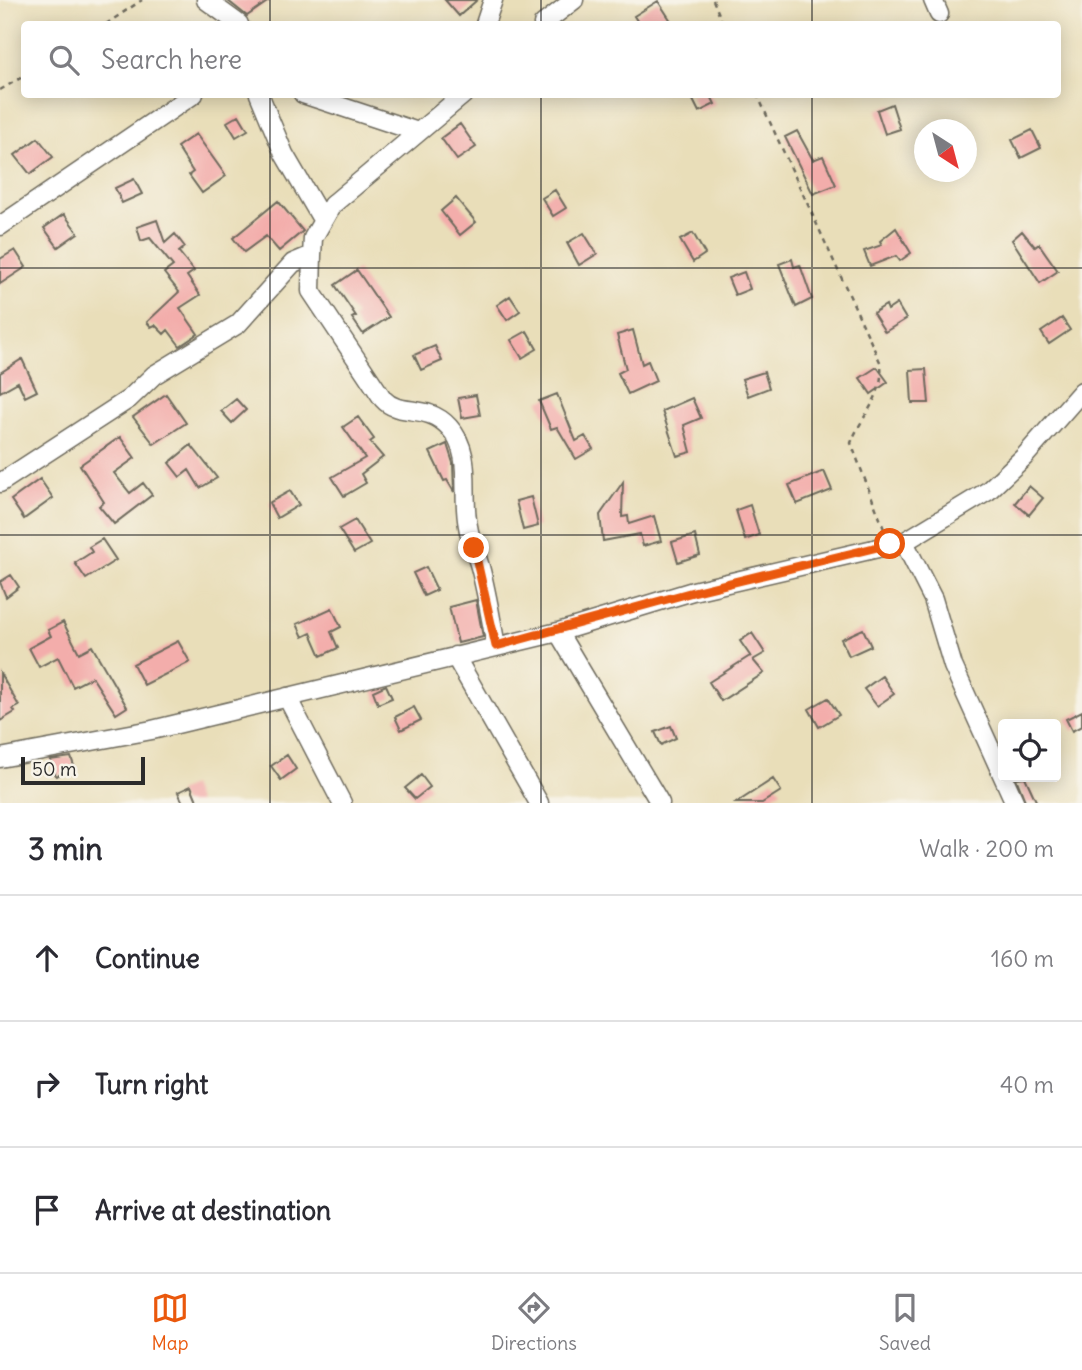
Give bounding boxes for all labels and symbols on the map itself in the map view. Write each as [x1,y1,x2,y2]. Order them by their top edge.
north arrow [914,119,977,182]
route start [874,528,905,559]
route end [458,532,489,563]
scale bar [21,754,145,786]

